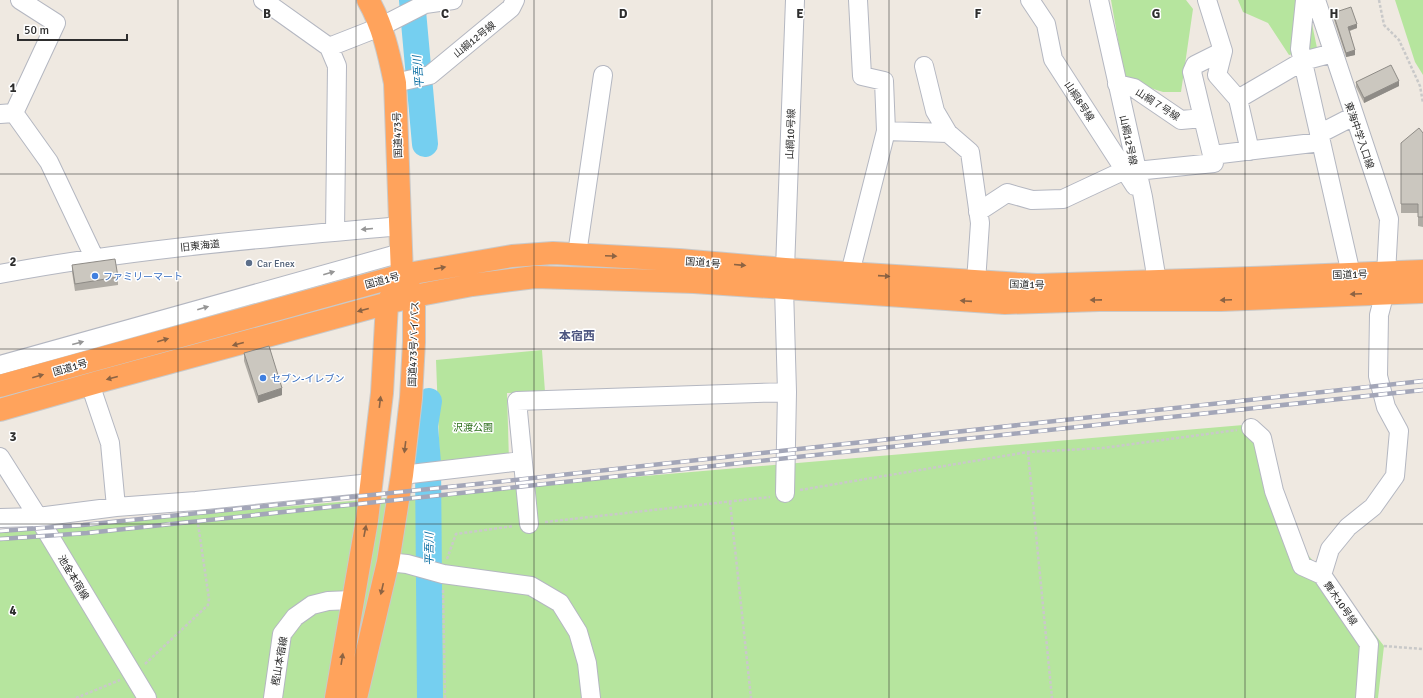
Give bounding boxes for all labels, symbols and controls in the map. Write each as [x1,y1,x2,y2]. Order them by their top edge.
text: B [263,6,271,22]
text: C [441,6,449,22]
text: D [619,6,628,22]
text: E [796,6,804,22]
text: F [975,6,982,22]
text: G [1152,6,1160,22]
text: H [1330,6,1338,22]
scale bar [18,16,127,42]
street label: 山綱12号線 [451,19,498,60]
text: 50 m [24,23,49,38]
water label: 平吾川 [410,54,426,89]
street label: 山綱8号線 [1062,79,1097,124]
text: 1 [9,80,17,96]
street label: 山綱７号線 [1133,86,1182,123]
street label: 東海中学入口線 [1342,100,1376,170]
street label: 山綱10号線 [784,108,798,160]
street label: 国道473号 [391,112,405,158]
street label: 山綱12号線 [1117,114,1139,166]
one-way arrow [361,225,373,232]
street label: 旧東海道 [180,238,221,254]
one-way arrow [605,253,618,259]
text: 2 [9,254,17,270]
street label: 国道1号 [685,255,721,271]
marker: Car Enex [244,258,254,268]
place label: Car Enex [257,258,295,270]
one-way arrow [734,262,746,269]
one-way arrow [434,265,446,271]
street label: 国道1号 [1332,268,1368,282]
one-way arrow [323,270,335,276]
marker: ファミリーマート [90,271,100,281]
place label: ファミリーマート [103,271,183,283]
street label: 国道1号 [364,271,401,291]
one-way arrow [878,272,890,279]
street label: 国道1号 [1009,278,1045,292]
one-way arrow [1350,290,1362,297]
one-way arrow [1220,296,1232,303]
one-way arrow [960,297,972,304]
one-way arrow [1089,297,1102,303]
street label: 国道473号バイパス [407,301,421,387]
one-way arrow [198,305,210,311]
one-way arrow [357,307,369,313]
district label: 本宿西 [559,329,595,344]
one-way arrow [157,337,169,343]
one-way arrow [72,340,84,346]
one-way arrow [232,341,244,347]
street label: 国道1号 [52,357,89,379]
one-way arrow [32,373,44,379]
marker: セブン-イレブン [258,373,268,383]
place label: セブン-イレブン [271,373,345,385]
one-way arrow [106,375,118,381]
one-way arrow [377,396,384,408]
park label: 沢渡公園 [453,422,493,434]
text: 3 [9,429,17,445]
one-way arrow [402,441,408,453]
one-way arrow [362,525,368,538]
water label: 平吾川 [423,532,436,566]
street label: 池金本宿線 [55,553,91,602]
street label: 舞木10号線 [1321,579,1360,628]
one-way arrow [378,583,384,595]
text: 4 [9,603,17,619]
street label: 樫山本宿線 [270,636,290,687]
one-way arrow [339,653,345,666]

